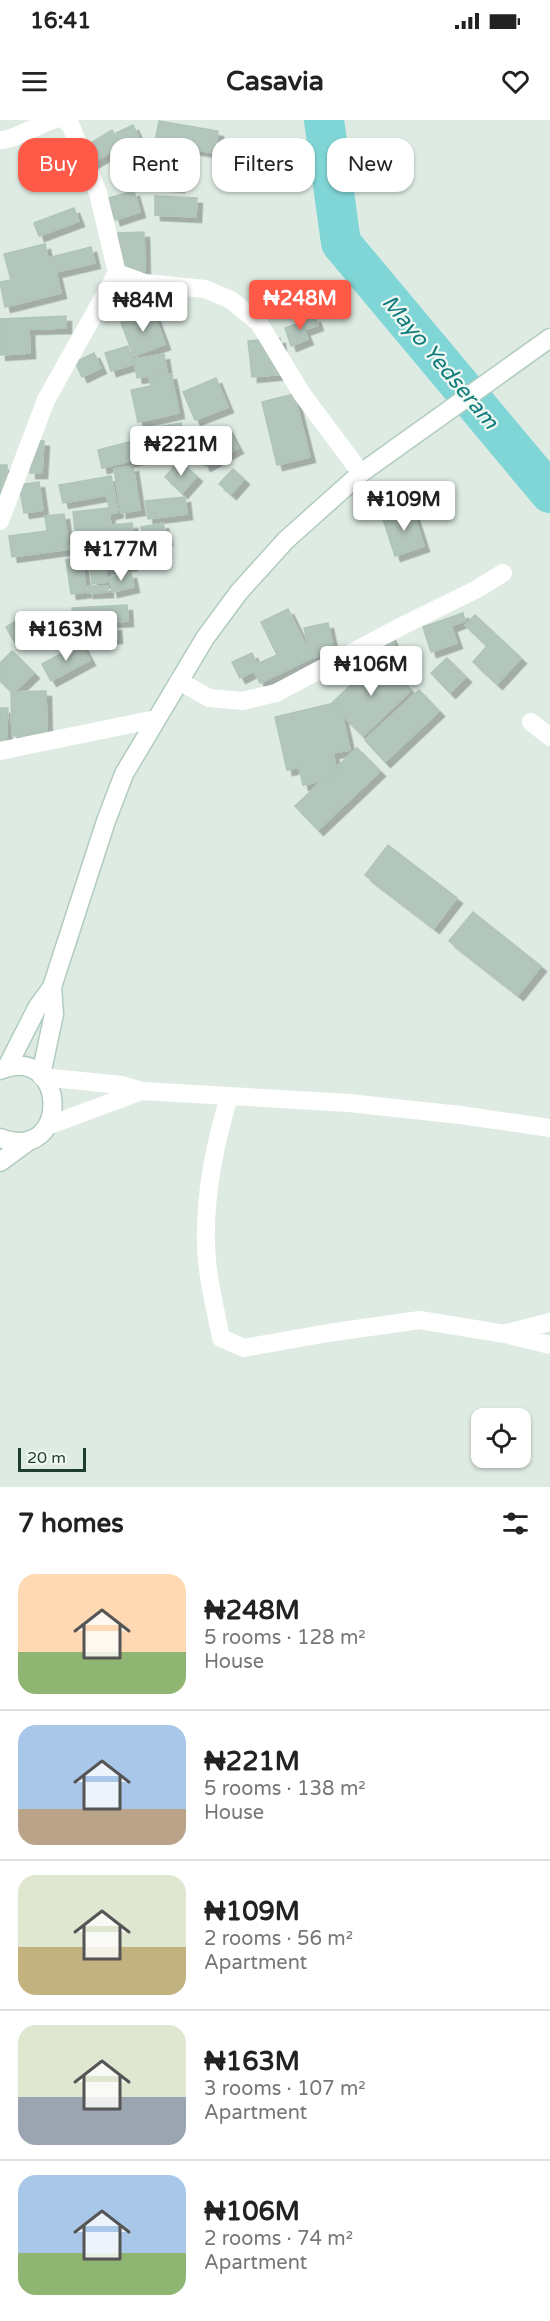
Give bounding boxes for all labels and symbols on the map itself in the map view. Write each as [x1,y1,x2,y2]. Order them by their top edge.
pin: ₦248M [258,280,342,331]
pin: ₦84M [107,282,179,333]
water label: Mayo Yedseram [376,290,504,435]
pin: ₦221M [139,426,223,477]
pin: ₦109M [362,481,446,532]
pin: ₦177M [79,531,163,582]
pin: ₦163M [24,611,108,662]
pin: ₦106M [329,646,413,697]
scale bar [18,1445,86,1472]

